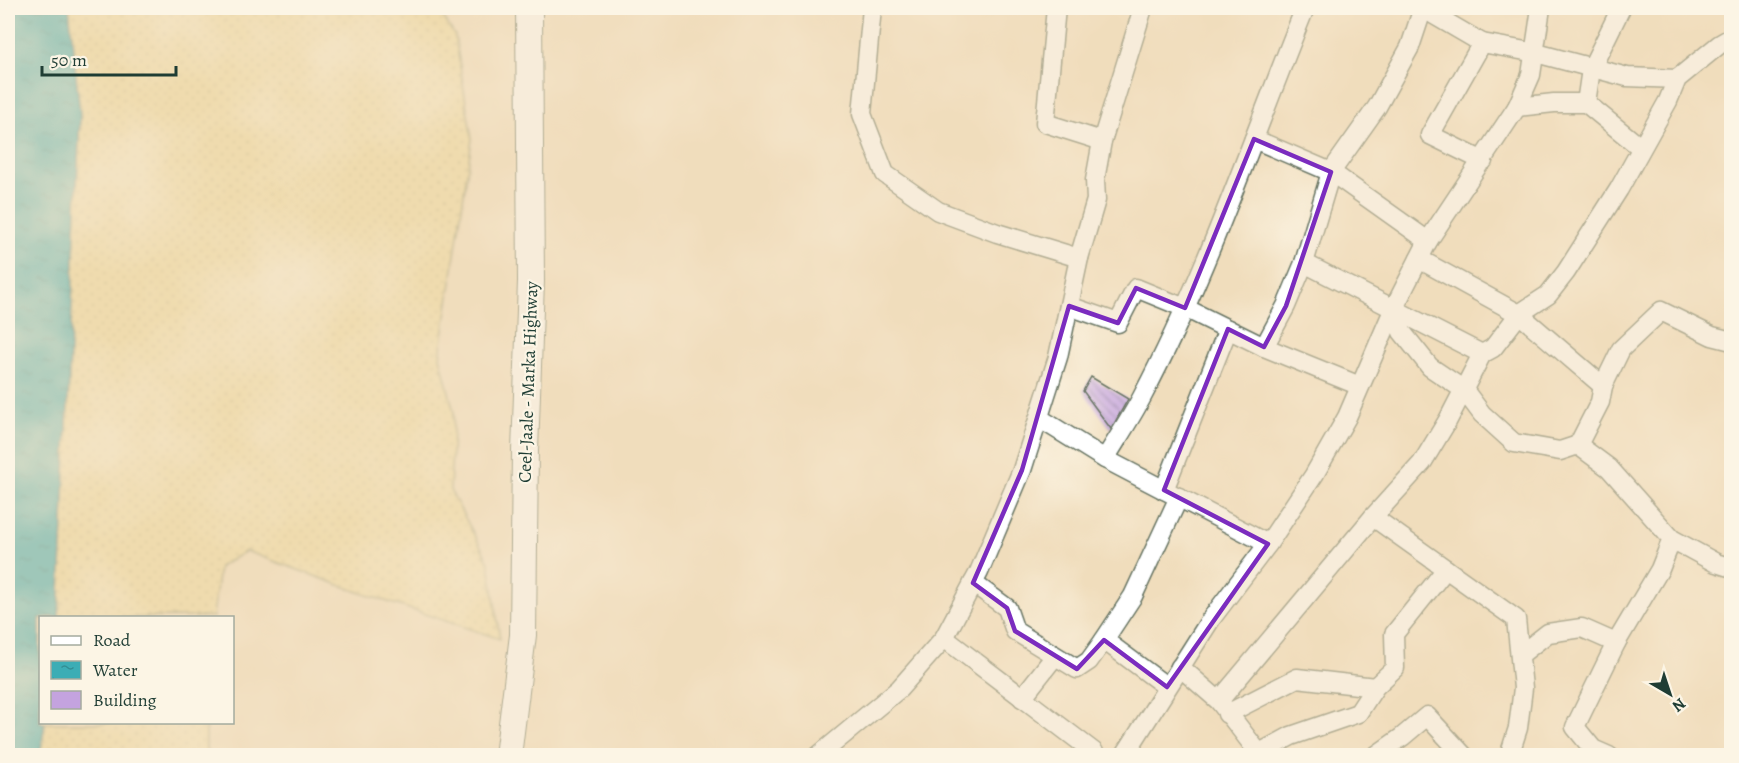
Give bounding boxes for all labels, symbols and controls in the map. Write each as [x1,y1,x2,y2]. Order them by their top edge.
scale bar [42,39,176,77]
text: 50 m [51,48,87,72]
street label: Ceel-Jaale - Marka Highway [512,280,544,483]
legend [39,616,234,724]
text: Road [93,628,131,652]
text: Water [92,658,138,682]
north arrow [1640,664,1700,724]
text: Building [93,688,157,712]
text: N [1667,693,1690,717]

